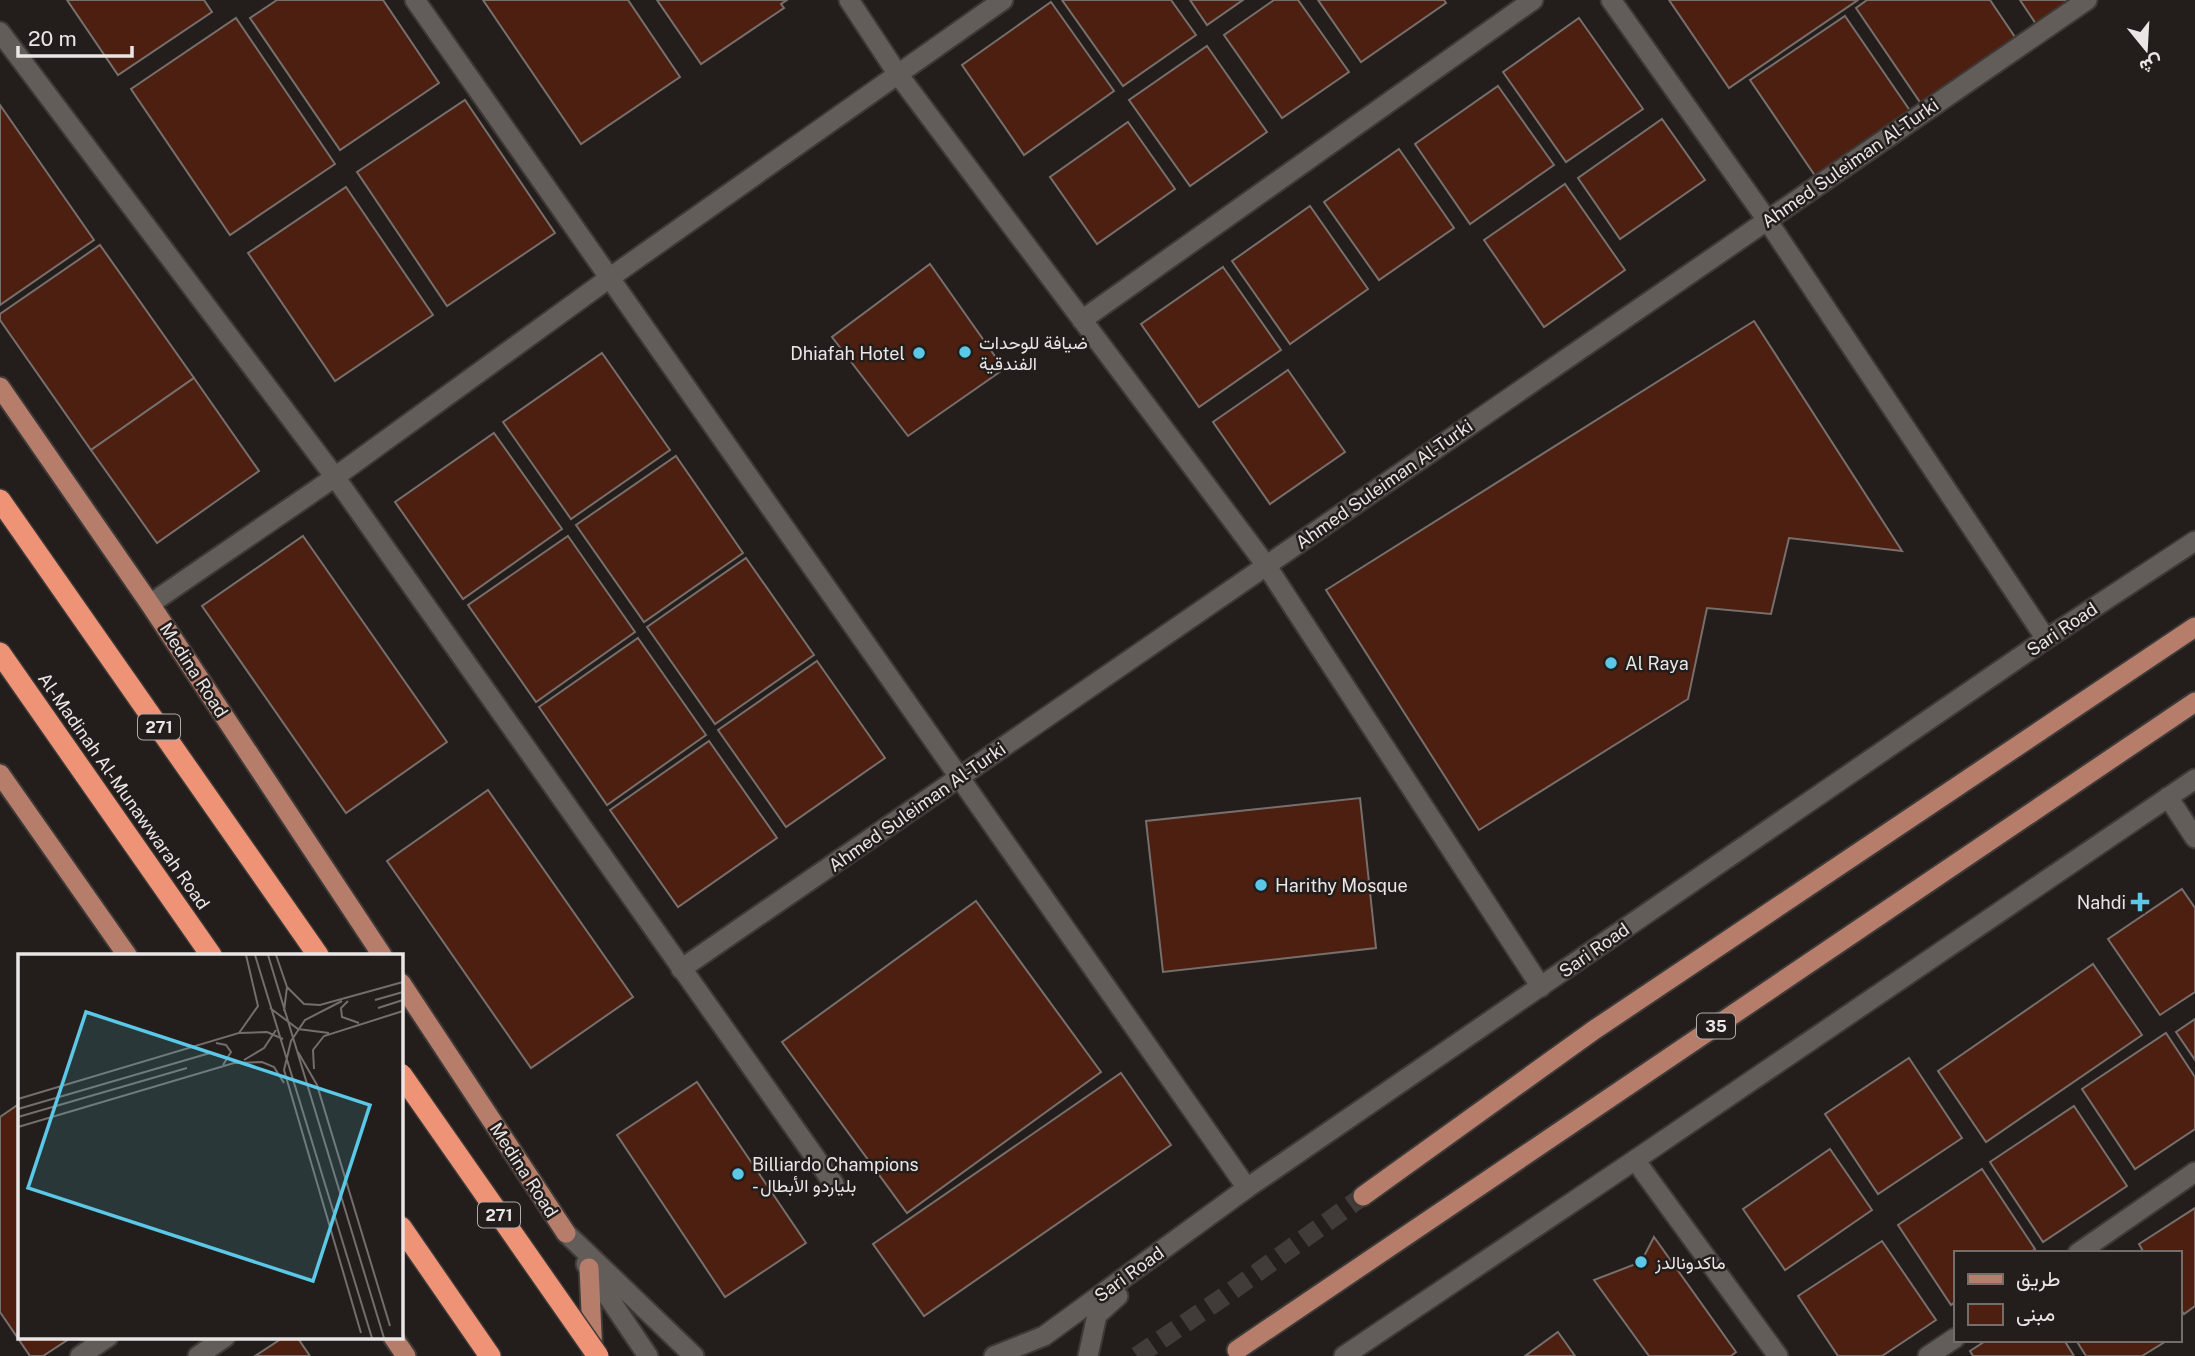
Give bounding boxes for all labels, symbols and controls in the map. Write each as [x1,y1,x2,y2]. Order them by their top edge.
scale bar [18,14,131,58]
north arrow [2111,14,2181,84]
text: 20 m [28,26,77,51]
text: ش [2137,50,2166,79]
street label: Ahmed Suleiman Al-Turki [1758,94,1942,232]
place label: ضيافة للوحدات الفندقية [979,332,1088,374]
place label: Dhiafah Hotel [790,343,905,364]
marker: ضيافة للوحدات الفندقية [957,344,973,360]
marker: Dhiafah Hotel [911,345,927,361]
street label: Ahmed Suleiman Al-Turki [1292,415,1476,553]
street label: Sari Road [2023,598,2101,660]
street label: Medina Road [156,619,232,721]
place label: Al Raya [1625,653,1689,674]
marker: Al Raya [1603,655,1619,671]
street label: Al-Madinah Al-Munawwarah Road [34,669,214,913]
road number: 271 [138,714,180,740]
street label: Ahmed Suleiman Al-Turki [825,738,1009,876]
place label: Harithy Mosque [1275,875,1408,896]
marker: Harithy Mosque [1253,877,1269,893]
place label: Nahdi [2077,892,2126,913]
marker: Nahdi [2132,894,2148,910]
street label: Sari Road [1555,918,1633,982]
inset map [18,954,402,1338]
road number: 35 [1697,1014,1735,1038]
street label: Medina Road [486,1119,562,1221]
place label: Billiardo Champions - بلياردو الأبطال [752,1154,919,1197]
marker: Billiardo Champions - بلياردو الأبطال [730,1166,746,1182]
road number: 271 [478,1203,520,1228]
street label: Sari Road [1090,1242,1168,1306]
legend [1954,1251,2181,1342]
place label: ماكدونالدز [1654,1252,1726,1274]
marker: ماكدونالدز [1633,1254,1649,1270]
text: طريق [2016,1266,2061,1292]
text: مبنى [2016,1301,2055,1326]

